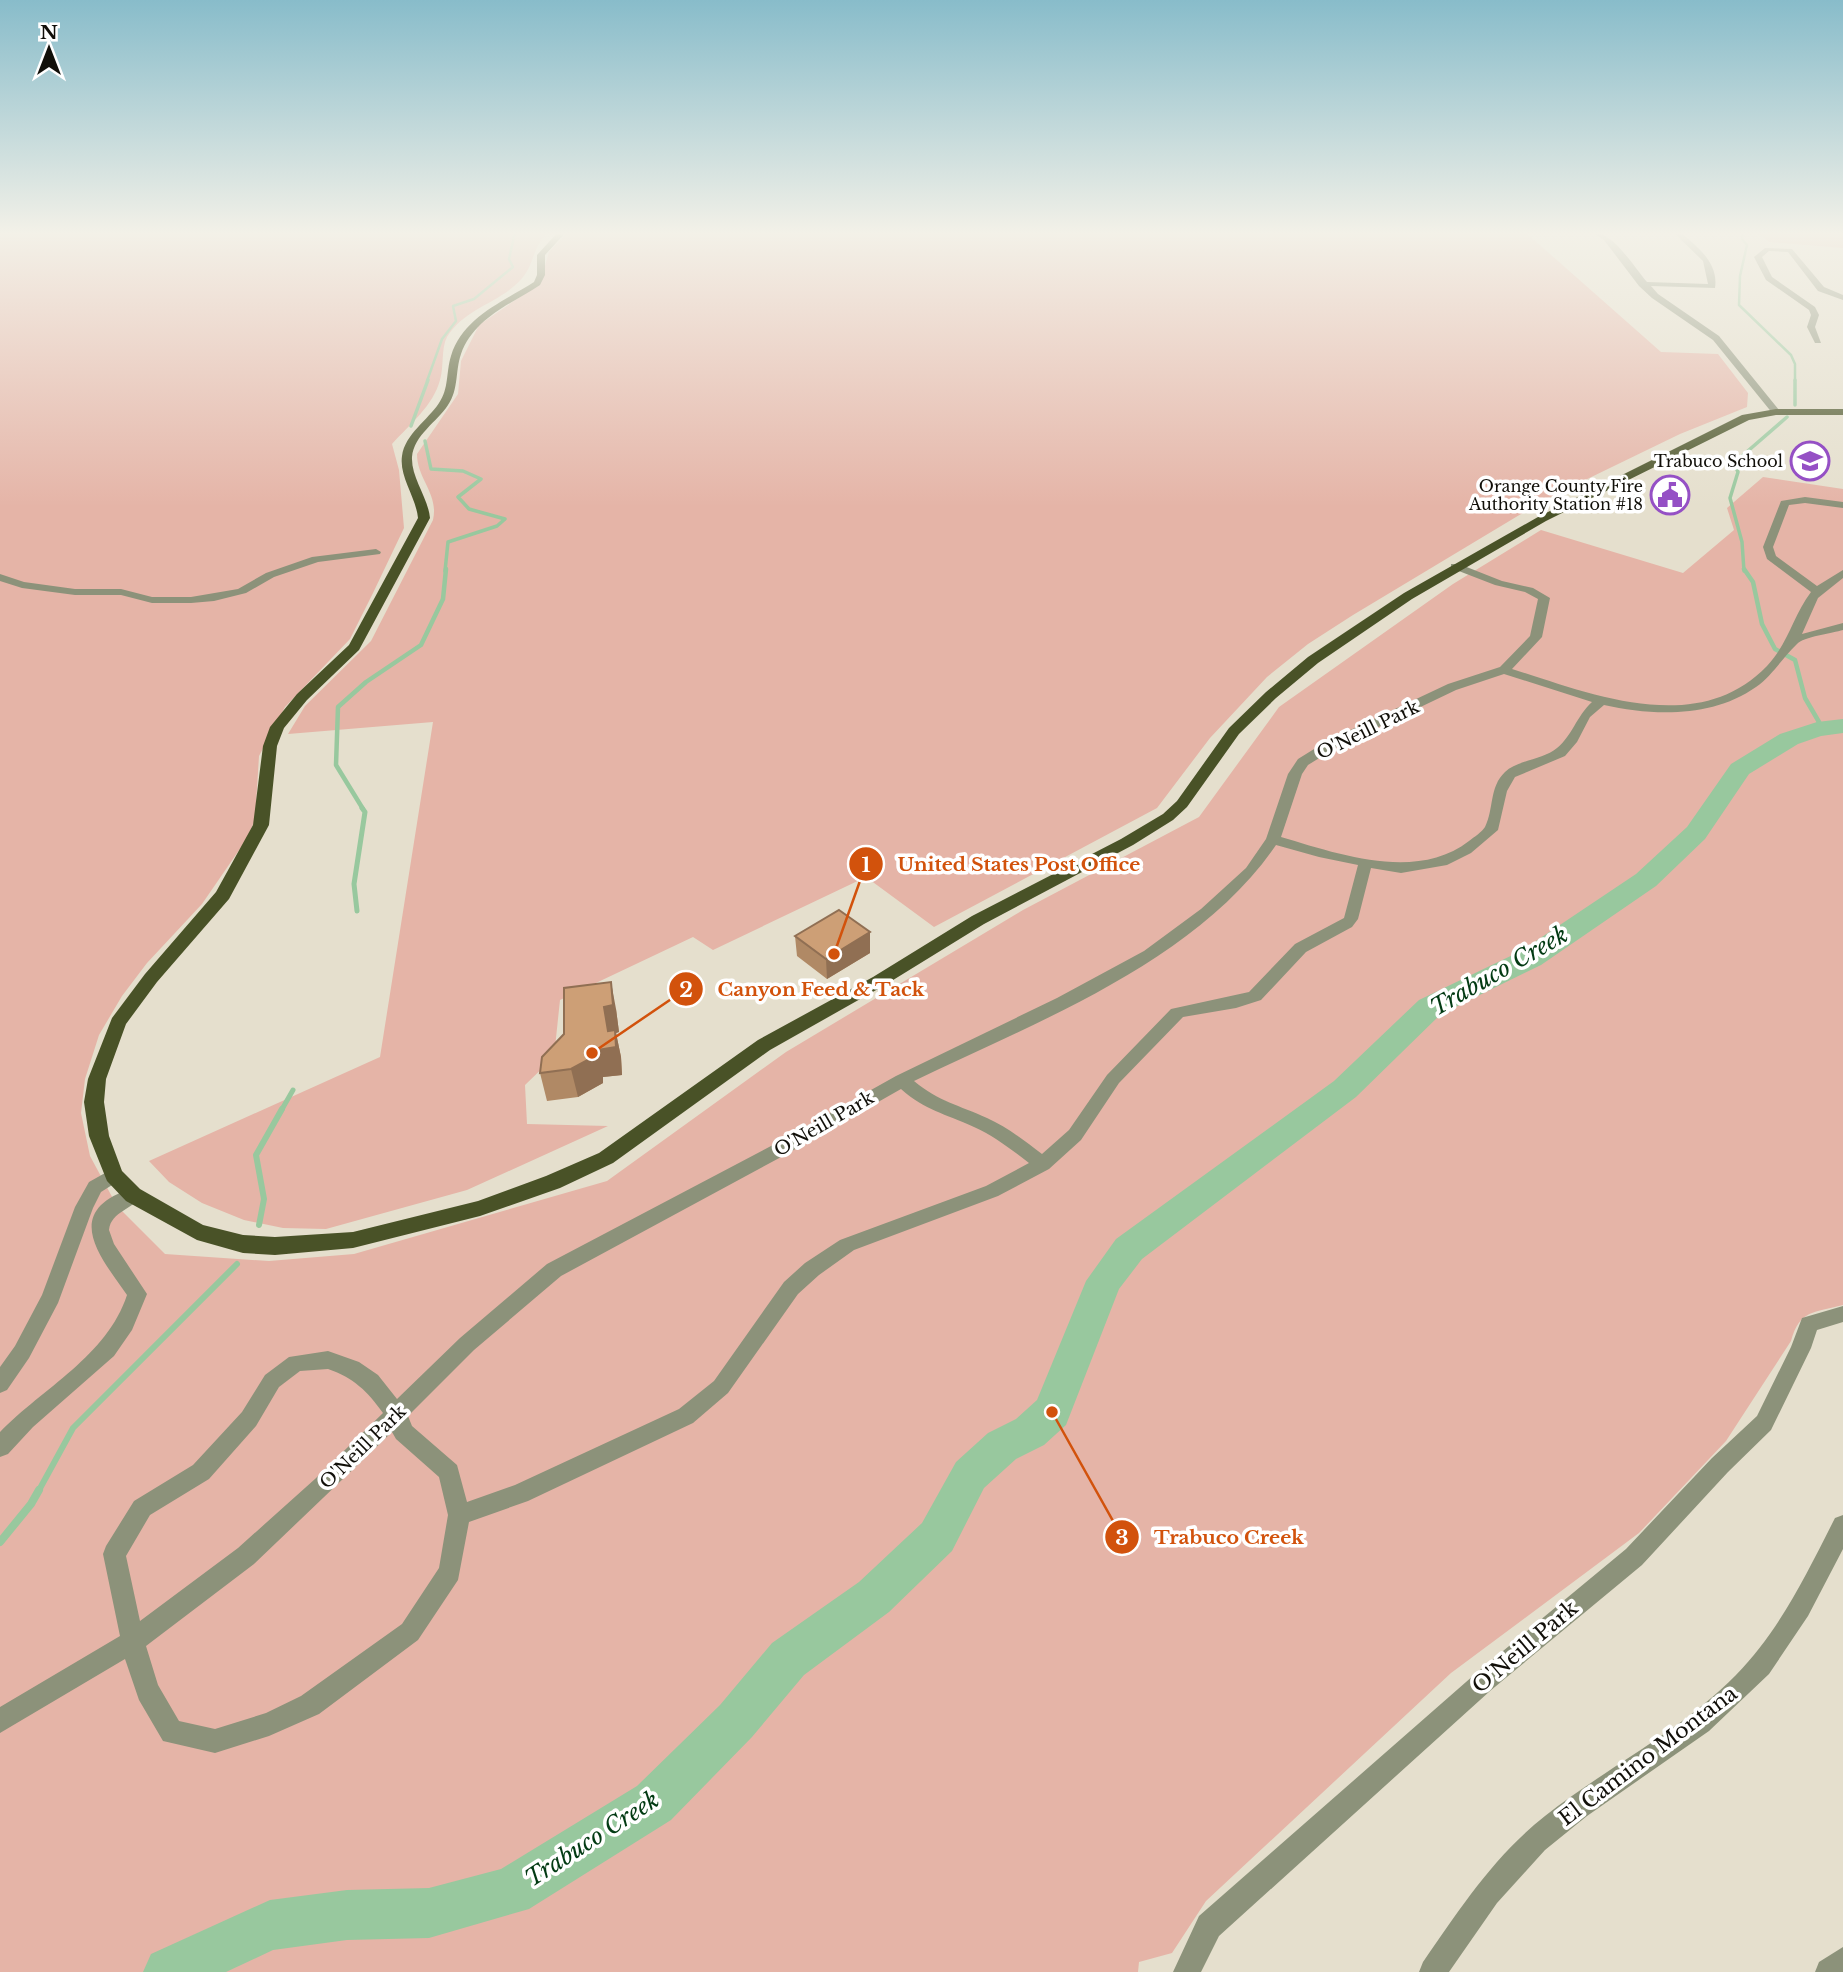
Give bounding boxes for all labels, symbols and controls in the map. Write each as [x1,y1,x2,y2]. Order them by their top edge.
north arrow [14,14,84,84]
text: N [40,21,58,44]
school or university icon: Trabuco School [1789,440,1831,482]
place label: Trabuco School [1654,451,1783,471]
public building icon: Orange County Fire Authority Station #18 [1649,474,1691,516]
place label: Orange County Fire Authority Station #18 [1468,476,1643,514]
street label: O'Neill Park [1313,696,1423,764]
callout: United States Post Office [849,844,1155,884]
text: 1 [861,852,871,878]
text: United States Post Office [898,853,1140,876]
water label: Trabuco Creek [1425,920,1573,1022]
callout: Canyon Feed & Tack [668,969,939,1009]
text: 2 [679,977,693,1003]
text: Canyon Feed & Tack [718,978,925,1001]
street label: O'Neill Park [770,1087,878,1161]
street label: O'Neill Park [315,1400,411,1494]
callout: Trabuco Creek [1105,1517,1318,1557]
text: 3 [1115,1525,1129,1551]
text: Trabuco Creek [1154,1526,1304,1549]
street label: O'Neill Park [1467,1595,1583,1699]
street label: El Camino Montana [1554,1680,1743,1832]
water label: Trabuco Creek [520,1785,664,1893]

